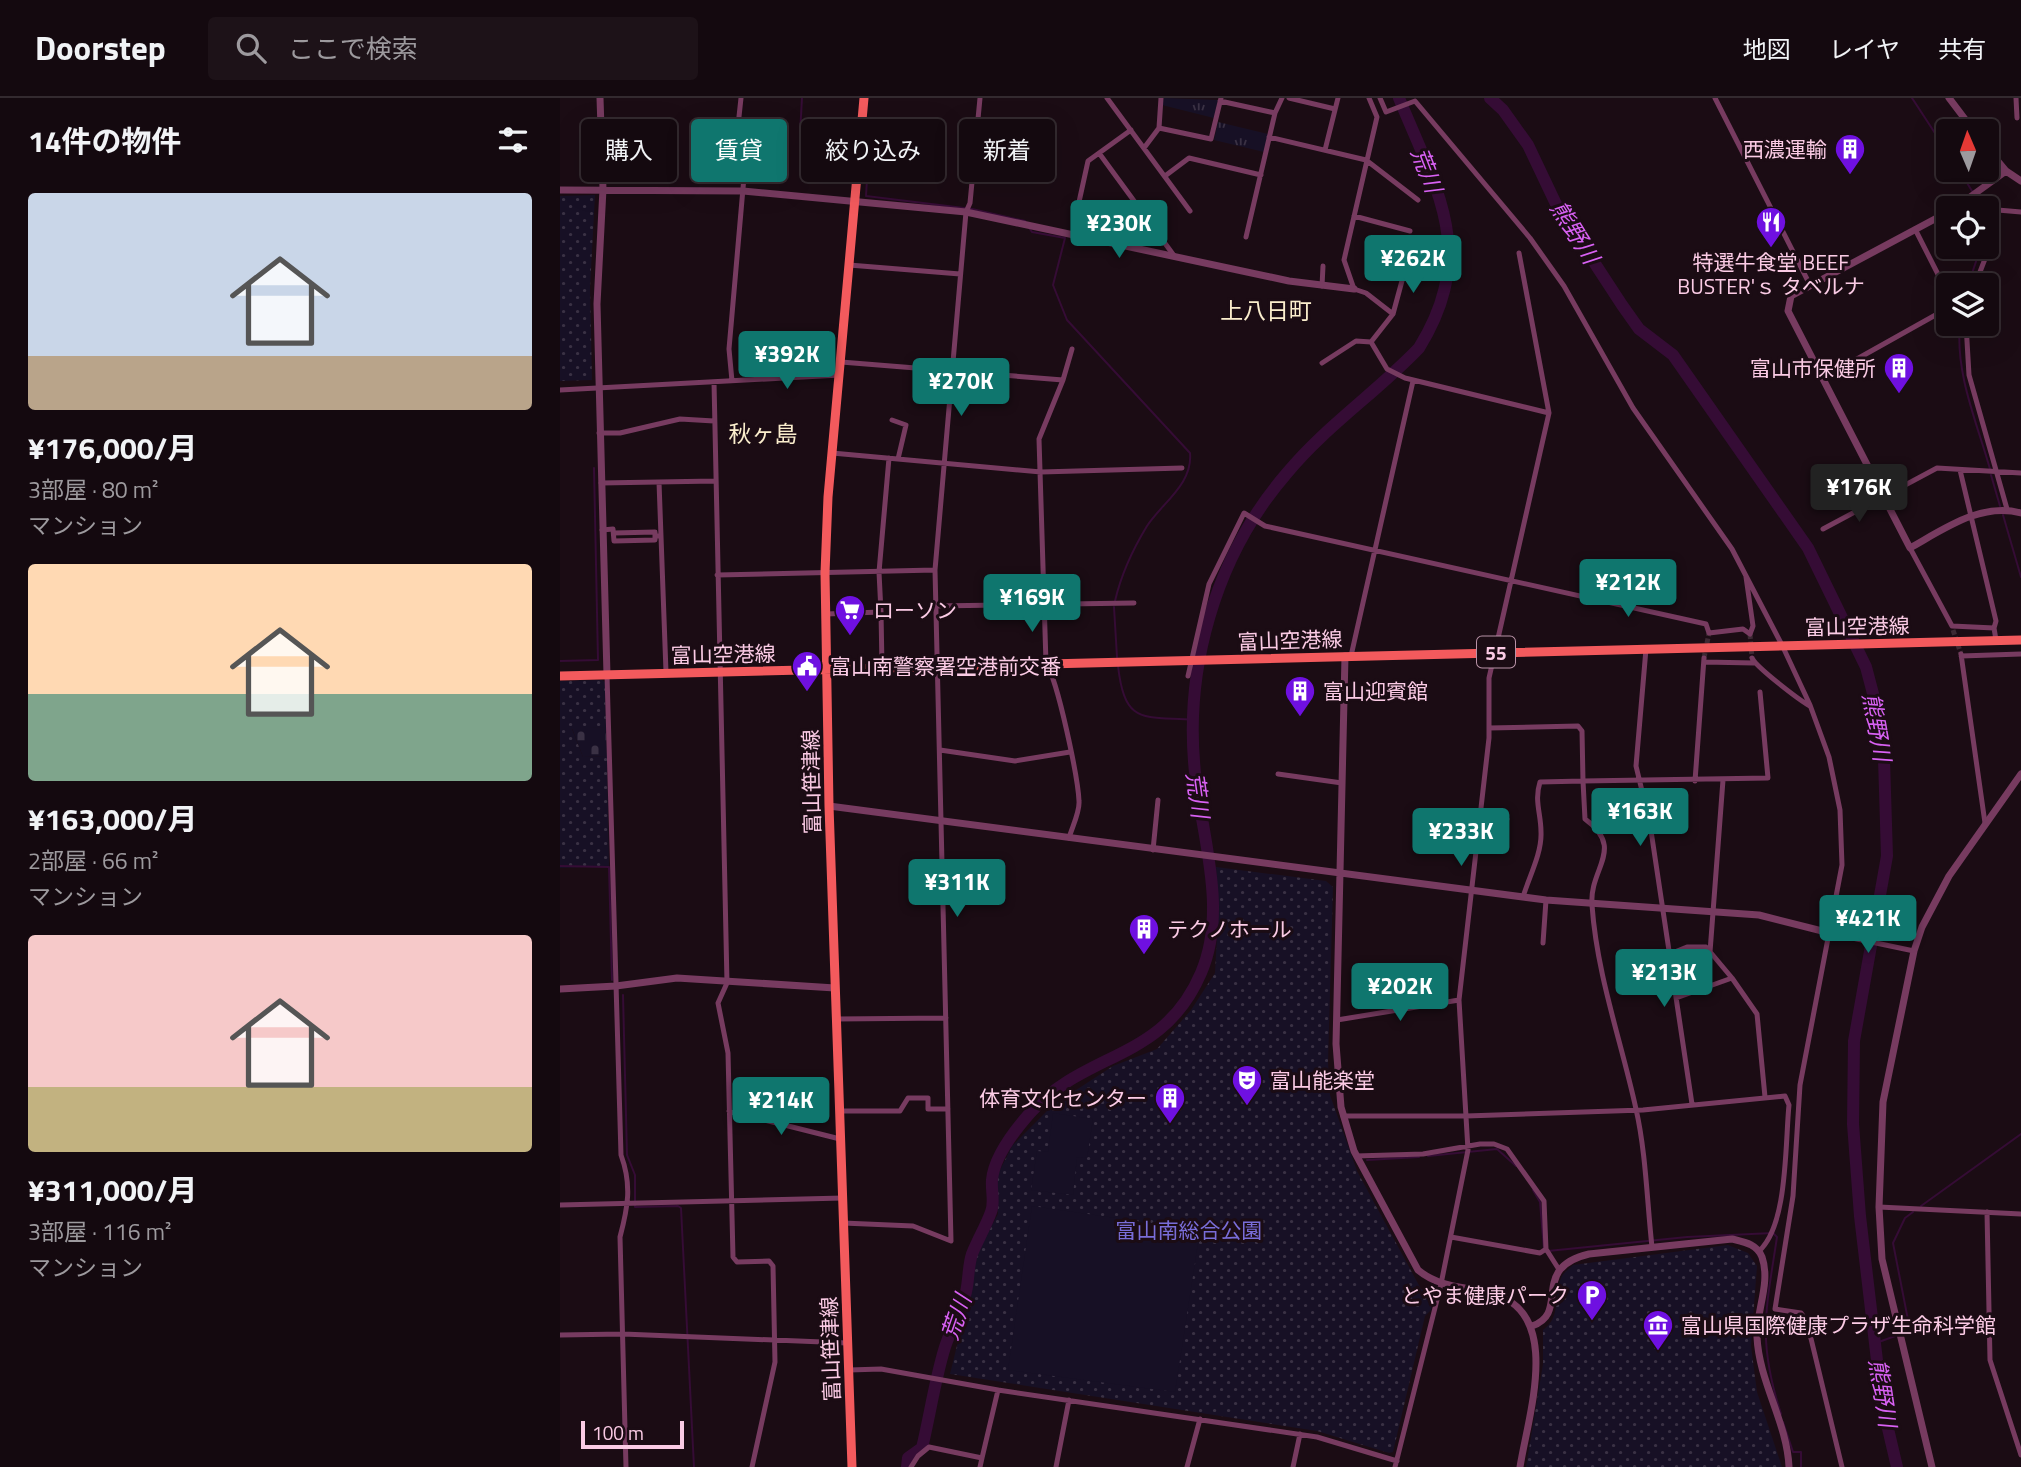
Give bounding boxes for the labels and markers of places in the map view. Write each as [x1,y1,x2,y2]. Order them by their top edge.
building icon: 西濃運輸 [1833,132,1867,176]
place label: 西濃運輸 [1743,133,1827,165]
pin: ¥230K [1070,200,1168,260]
restaurant icon: 特選牛食堂 BEEF BUSTER'ｓ タベルナ [1754,205,1788,249]
pin: ¥262K [1364,236,1462,295]
place label: 特選牛食堂 BEEF BUSTER'ｓ タベルナ [1677,246,1865,302]
pin: ¥392K [738,331,836,391]
building icon: 富山市保健所 [1882,351,1916,395]
place label: 富山市保健所 [1750,352,1876,384]
pin: ¥270K [912,358,1010,418]
pin: ¥176K [1810,464,1908,524]
pin: ¥212K [1579,560,1677,619]
pin: ¥169K [983,574,1081,634]
supermarket icon: ローソン [833,593,867,637]
place label: ローソン [873,594,957,626]
public building icon: 富山南警察署空港前交番 [790,649,824,693]
place label: 富山南警察署空港前交番 [830,650,1061,682]
building icon: 富山迎賓館 [1283,674,1317,718]
place label: 富山迎賓館 [1323,675,1428,707]
pin: ¥163K [1591,788,1689,848]
pin: ¥233K [1412,808,1510,868]
pin: ¥311K [908,860,1006,919]
pin: ¥421K [1819,896,1917,955]
building icon: テクノホール [1127,912,1161,956]
place label: テクノホール [1167,913,1292,945]
pin: ¥213K [1615,950,1713,1009]
pin: ¥202K [1351,964,1449,1023]
theatre icon: 富山能楽堂 [1230,1063,1264,1107]
place label: 富山能楽堂 [1270,1064,1375,1096]
pin: ¥214K [732,1077,830,1137]
building icon: 体育文化センター [1153,1081,1187,1125]
place label: 体育文化センター [979,1082,1147,1114]
parking icon: とやま健康パーク [1575,1278,1609,1322]
place label: とやま健康パーク [1401,1279,1569,1311]
museum icon: 富山県国際健康プラザ生命科学館 [1641,1308,1675,1352]
place label: 富山県国際健康プラザ生命科学館 [1681,1309,1996,1341]

